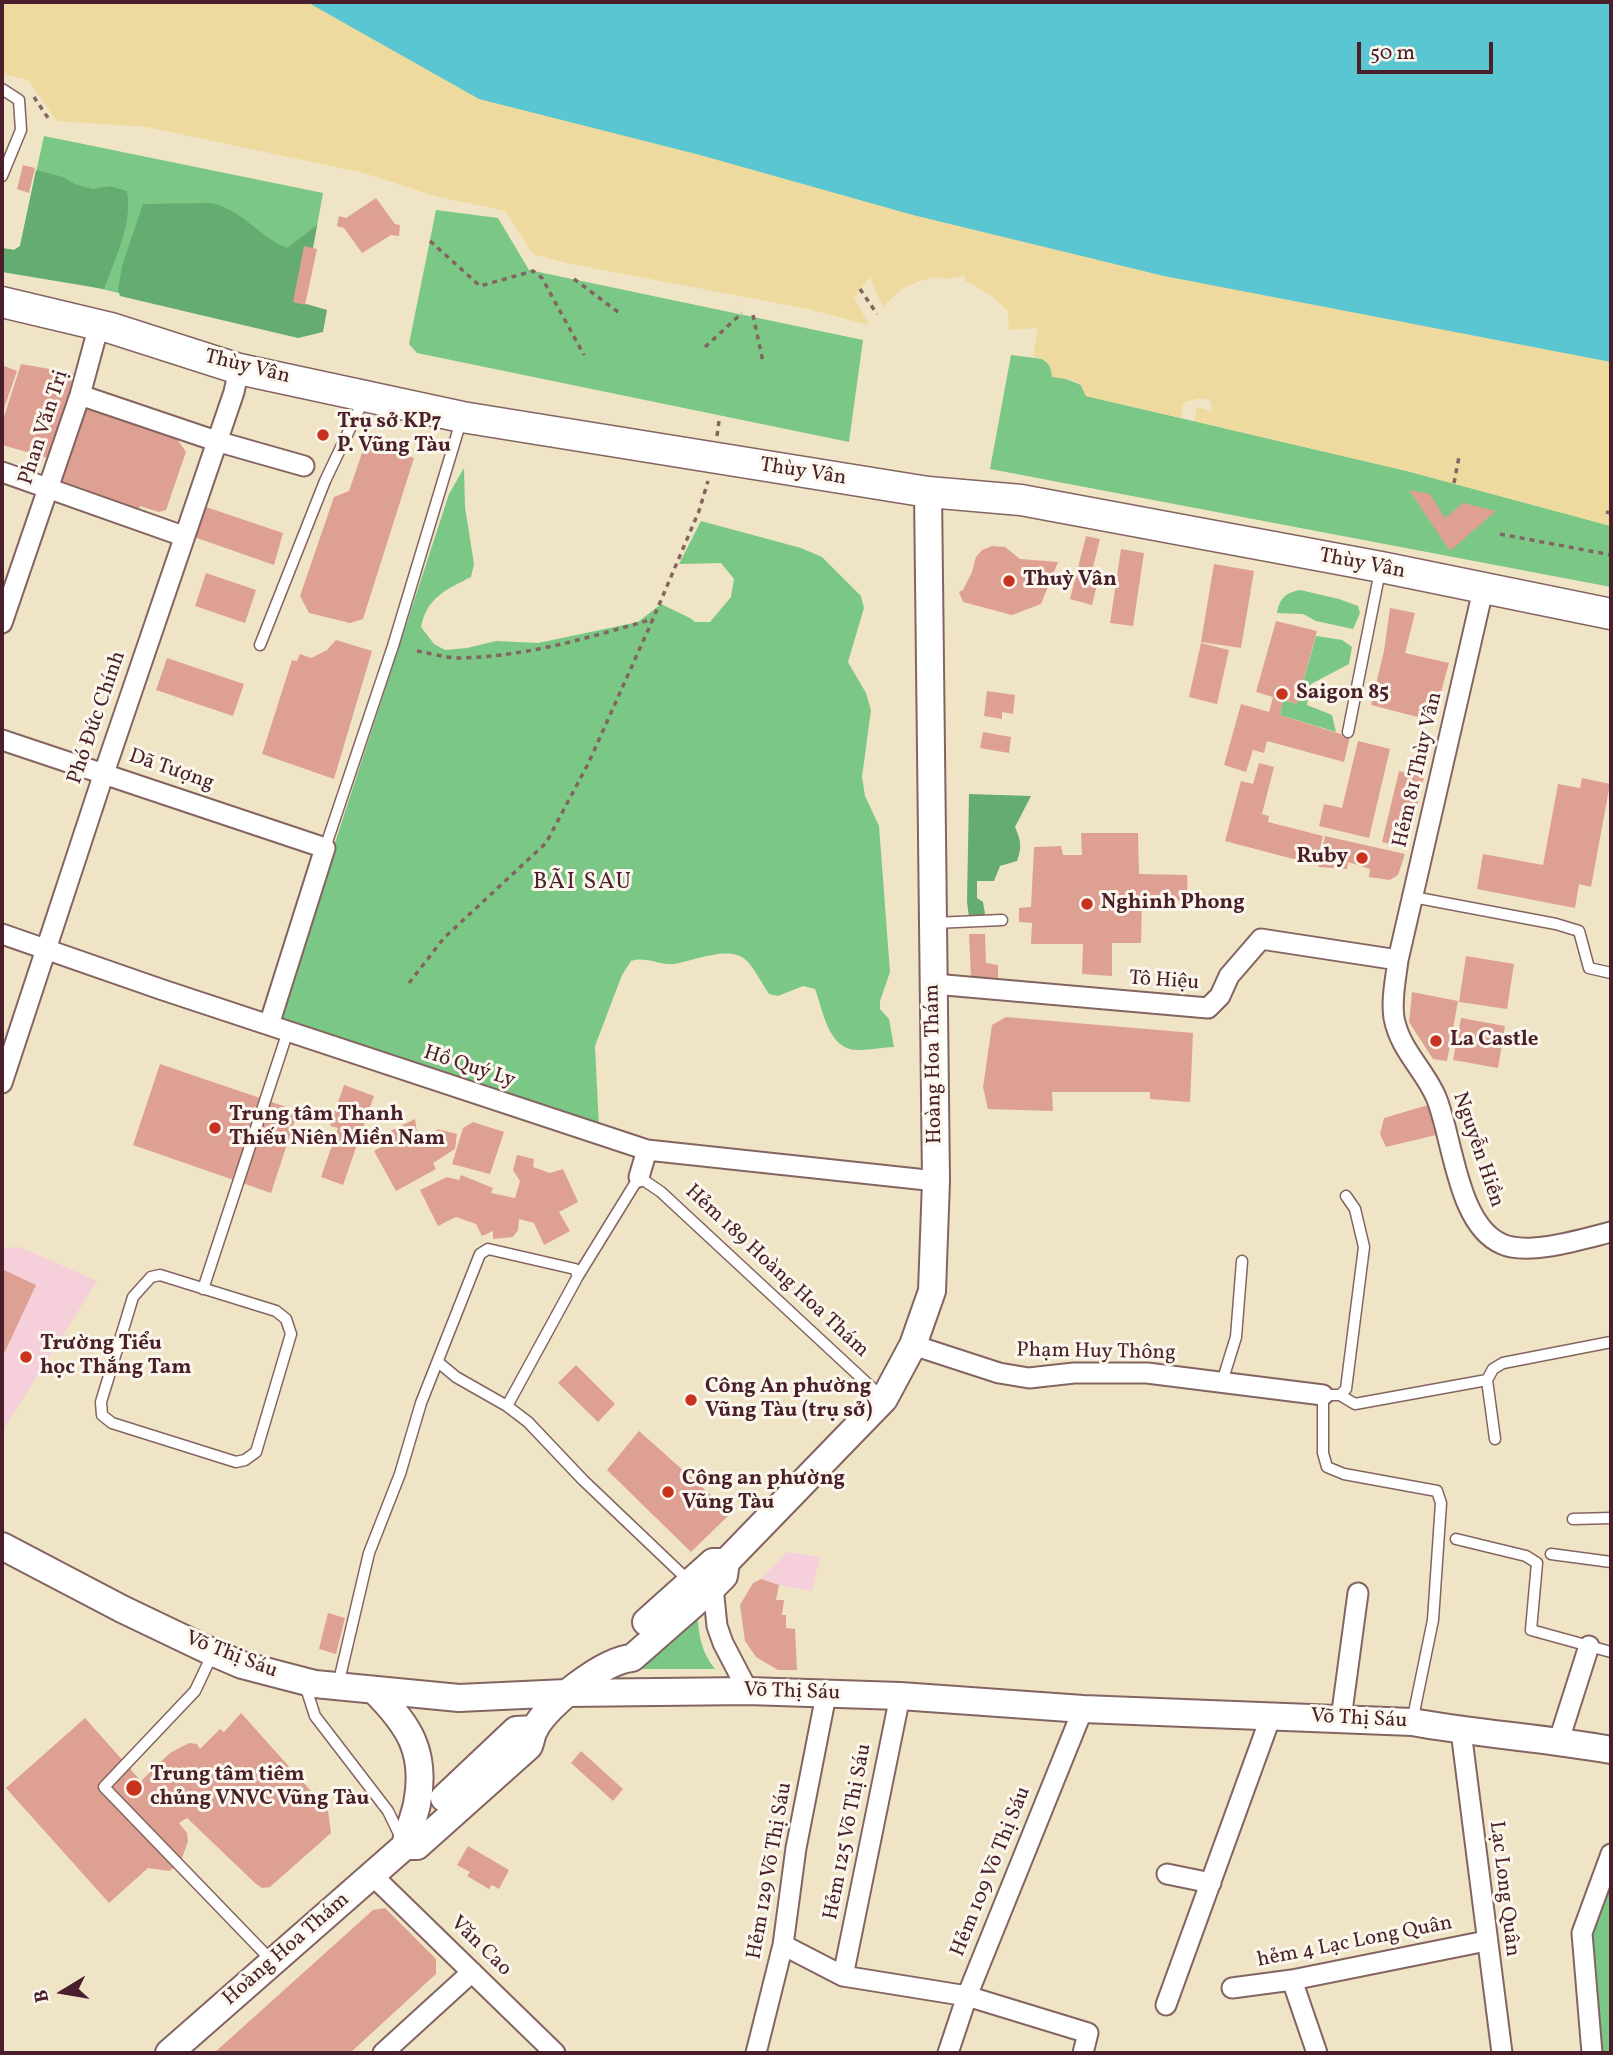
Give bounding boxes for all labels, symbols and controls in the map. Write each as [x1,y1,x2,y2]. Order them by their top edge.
scale bar [1361,28,1498,72]
text: 50 m [1370,39,1415,68]
street label: Thùy Vân [202,345,292,391]
street label: Phan Văn Trị [15,368,75,488]
place label: Trụ sở KP7 P. Vũng Tàu [337,410,451,460]
marker: Trụ sở KP7 P. Vũng Tàu [315,427,331,443]
street label: Thùy Vân [758,454,848,492]
street label: Thùy Vân [1317,544,1407,586]
place label: Thuỳ Vân [1023,568,1117,594]
marker: Thuỳ Vân [1001,573,1017,589]
street label: Phó Đức Chính [63,648,133,788]
place label: Saigon 85 [1296,681,1389,707]
marker: Saigon 85 [1274,686,1290,702]
street label: Hẻm 81 Thùy Vân [1389,690,1449,850]
street label: Dã Tượng [125,745,217,797]
place label: Ruby [1296,845,1348,871]
marker: Ruby [1354,850,1370,866]
district label: BÃI SAU [534,870,632,898]
place label: Nghinh Phong [1101,891,1245,917]
marker: Nghinh Phong [1079,896,1095,912]
street label: Tô Hiệu [1128,967,1200,997]
street label: Hoàng Hoa Thám [921,984,949,1144]
place label: La Castle [1450,1028,1539,1054]
marker: La Castle [1428,1033,1444,1049]
street label: Hồ Quý Ly [420,1041,518,1095]
street label: Nguyễn Hiền [1446,1089,1508,1211]
place label: Trung tâm Thanh Thiếu Niên Miền Nam [229,1103,445,1153]
marker: Trung tâm Thanh Thiếu Niên Miền Nam [207,1120,223,1136]
street label: Hẻm 189 Hoàng Hoa Thám [679,1180,873,1364]
place label: Trường Tiểu học Thắng Tam [40,1332,191,1382]
street label: Phạm Huy Thông [1016,1339,1176,1367]
marker: Trường Tiểu học Thắng Tam [18,1349,34,1365]
place label: Công An phường Vũng Tàu (trụ sở) [705,1375,872,1425]
marker: Công An phường Vũng Tàu (trụ sở) [683,1392,699,1408]
place label: Công an phường Vũng Tàu [682,1467,845,1517]
marker: Công an phường Vũng Tàu [660,1484,676,1500]
street label: Võ Thị Sáu [181,1627,281,1685]
street label: Võ Thị Sáu [743,1679,841,1707]
street label: Võ Thị Sáu [1310,1705,1408,1735]
street label: Hẻm 125 Võ Thị Sáu [820,1742,878,1922]
place label: Trung tâm tiêm chủng VNVC Vũng Tàu [150,1763,369,1813]
marker: Trung tâm tiêm chủng VNVC Vũng Tàu [124,1778,144,1798]
street label: Hẻm 129 Võ Thị Sáu [743,1780,799,1962]
street label: Hẻm 109 Võ Thị Sáu [946,1783,1038,1961]
street label: Lạc Long Quân [1482,1820,1524,1958]
street label: Hoàng Hoa Thám [218,1888,356,2012]
street label: Văn Cao [444,1912,516,1982]
street label: hẻm 4 Lạc Long Quân [1255,1912,1455,1974]
north arrow [28,1957,98,2027]
text: B [28,1987,56,2005]

